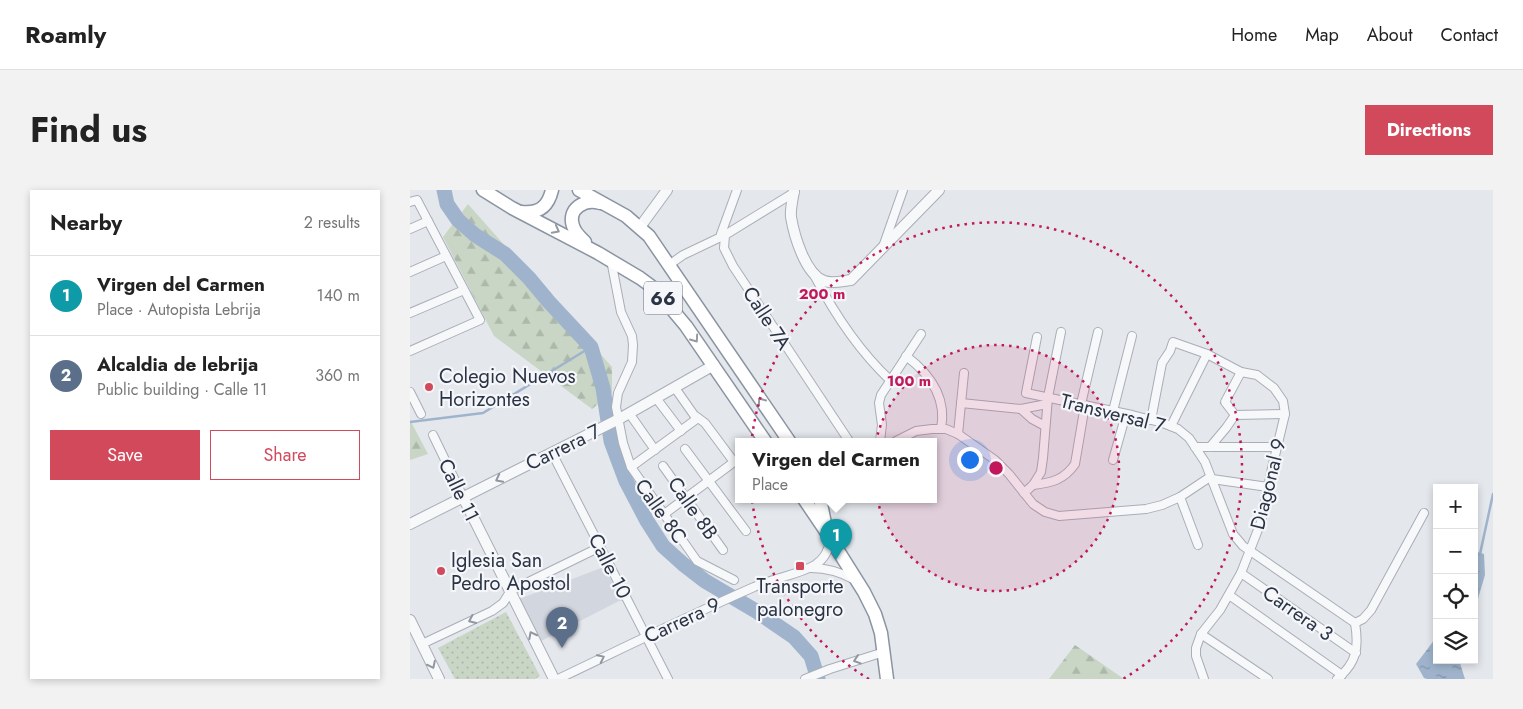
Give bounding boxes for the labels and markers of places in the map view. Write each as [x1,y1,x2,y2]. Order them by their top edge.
place label: Colegio Nuevos Horizontes [439,362,576,414]
marker: Colegio Nuevos Horizontes [423,381,435,393]
centre of rings [987,459,1005,477]
pin: 1 [820,519,852,560]
place label: Iglesia San Pedro Apostol [451,546,570,598]
marker: Transporte palonegro [794,560,806,572]
marker: Iglesia San Pedro Apostol [435,565,447,577]
place label: Transporte palonegro [756,572,844,624]
pin: 2 [546,607,578,648]

